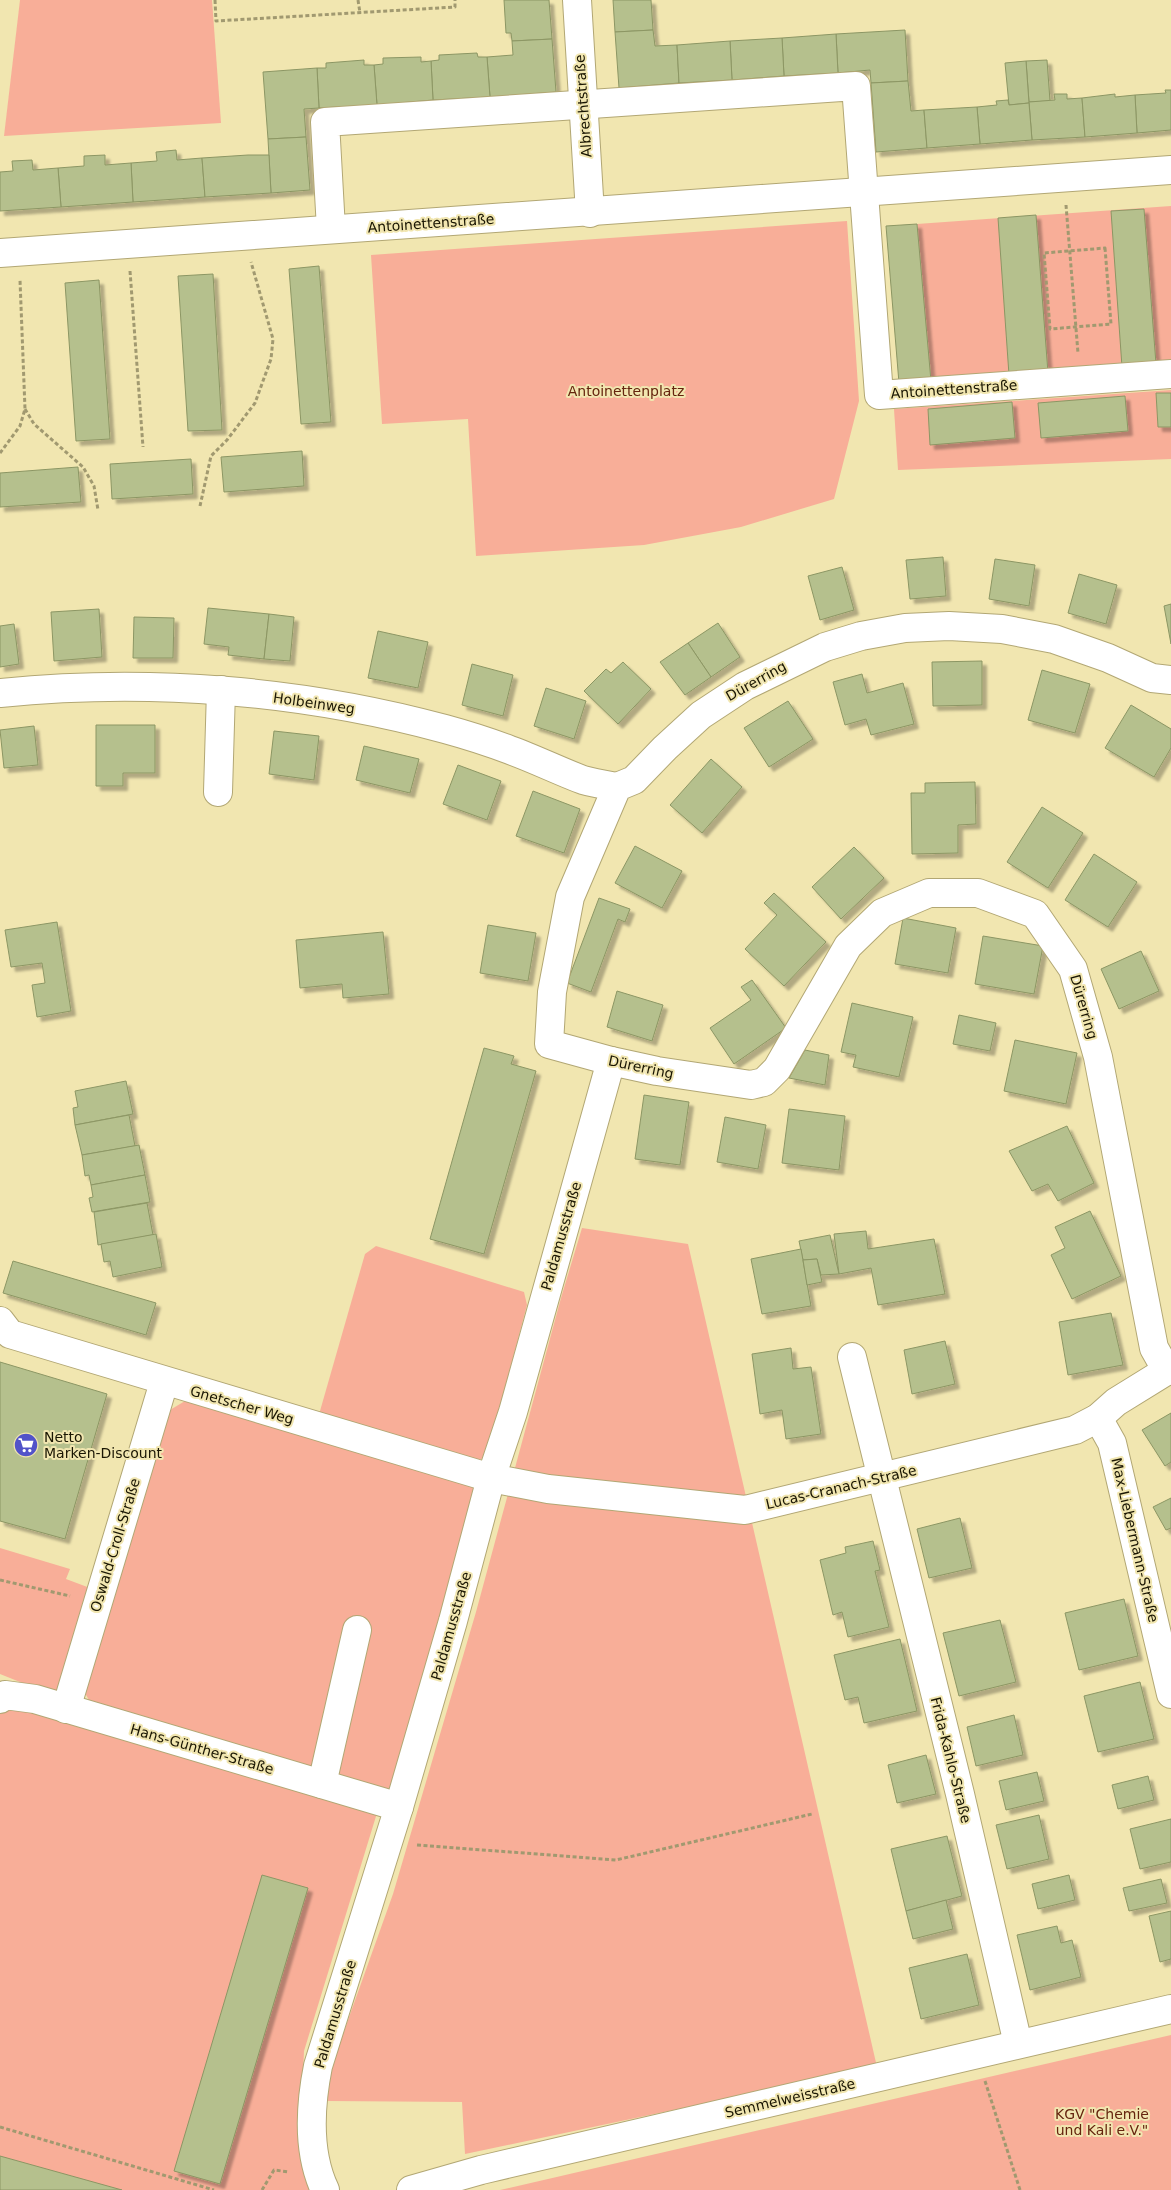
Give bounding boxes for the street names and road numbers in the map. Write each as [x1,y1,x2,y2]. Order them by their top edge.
street label: Albrechtstraße [571,54,595,158]
street label: Antoinettenstraße [367,211,495,235]
street label: Antoinettenstraße [890,377,1018,401]
street label: Dürerring [723,658,789,704]
street label: Holbeinweg [272,689,356,717]
street label: Dürerring [1067,973,1101,1041]
street label: Dürerring [607,1052,675,1082]
street label: Paldamusstraße [538,1180,584,1292]
street label: Gnetscher Weg [188,1383,296,1427]
street label: Max-Liebermann-Straße [1108,1456,1162,1624]
street label: Lucas-Cranach-Straße [764,1462,918,1512]
street label: Oswald-Croll-Straße [87,1476,143,1614]
street label: Paldamusstraße [428,1570,474,1682]
street label: Frida-Kahlo-Straße [928,1695,974,1825]
street label: Hans-Günther-Straße [128,1721,276,1777]
street label: Paldamusstraße [311,1958,359,2070]
street label: Semmelweisstraße [723,2075,857,2121]

